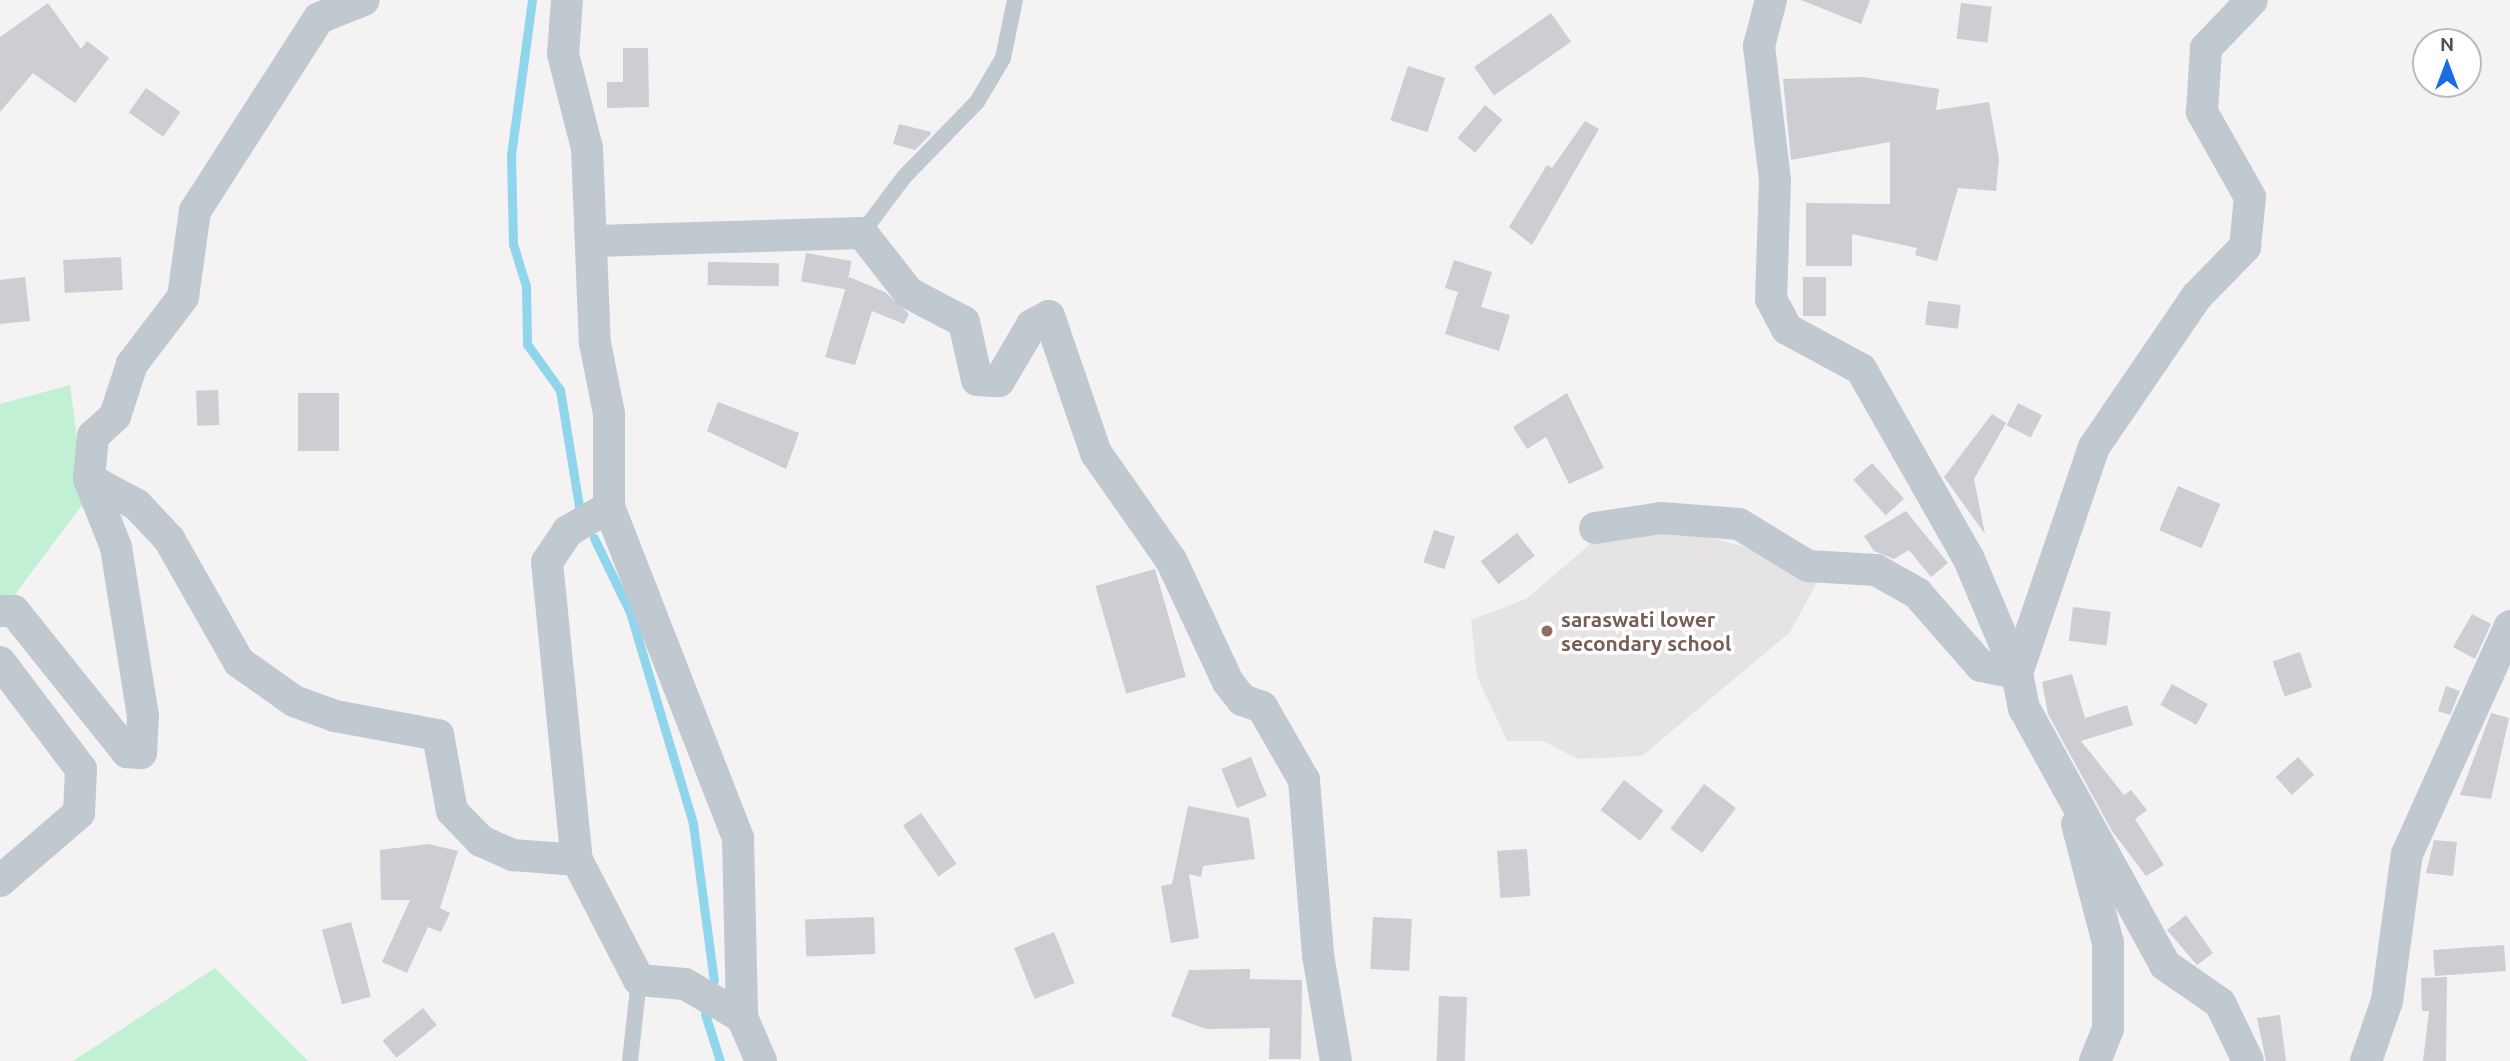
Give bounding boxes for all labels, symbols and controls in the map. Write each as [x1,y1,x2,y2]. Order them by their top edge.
north arrow [2412,28,2482,98]
text: N [2440,33,2454,55]
place label: saraswati lower secondary school [1561,606,1731,656]
marker: saraswati lower secondary school [1539,623,1555,639]

